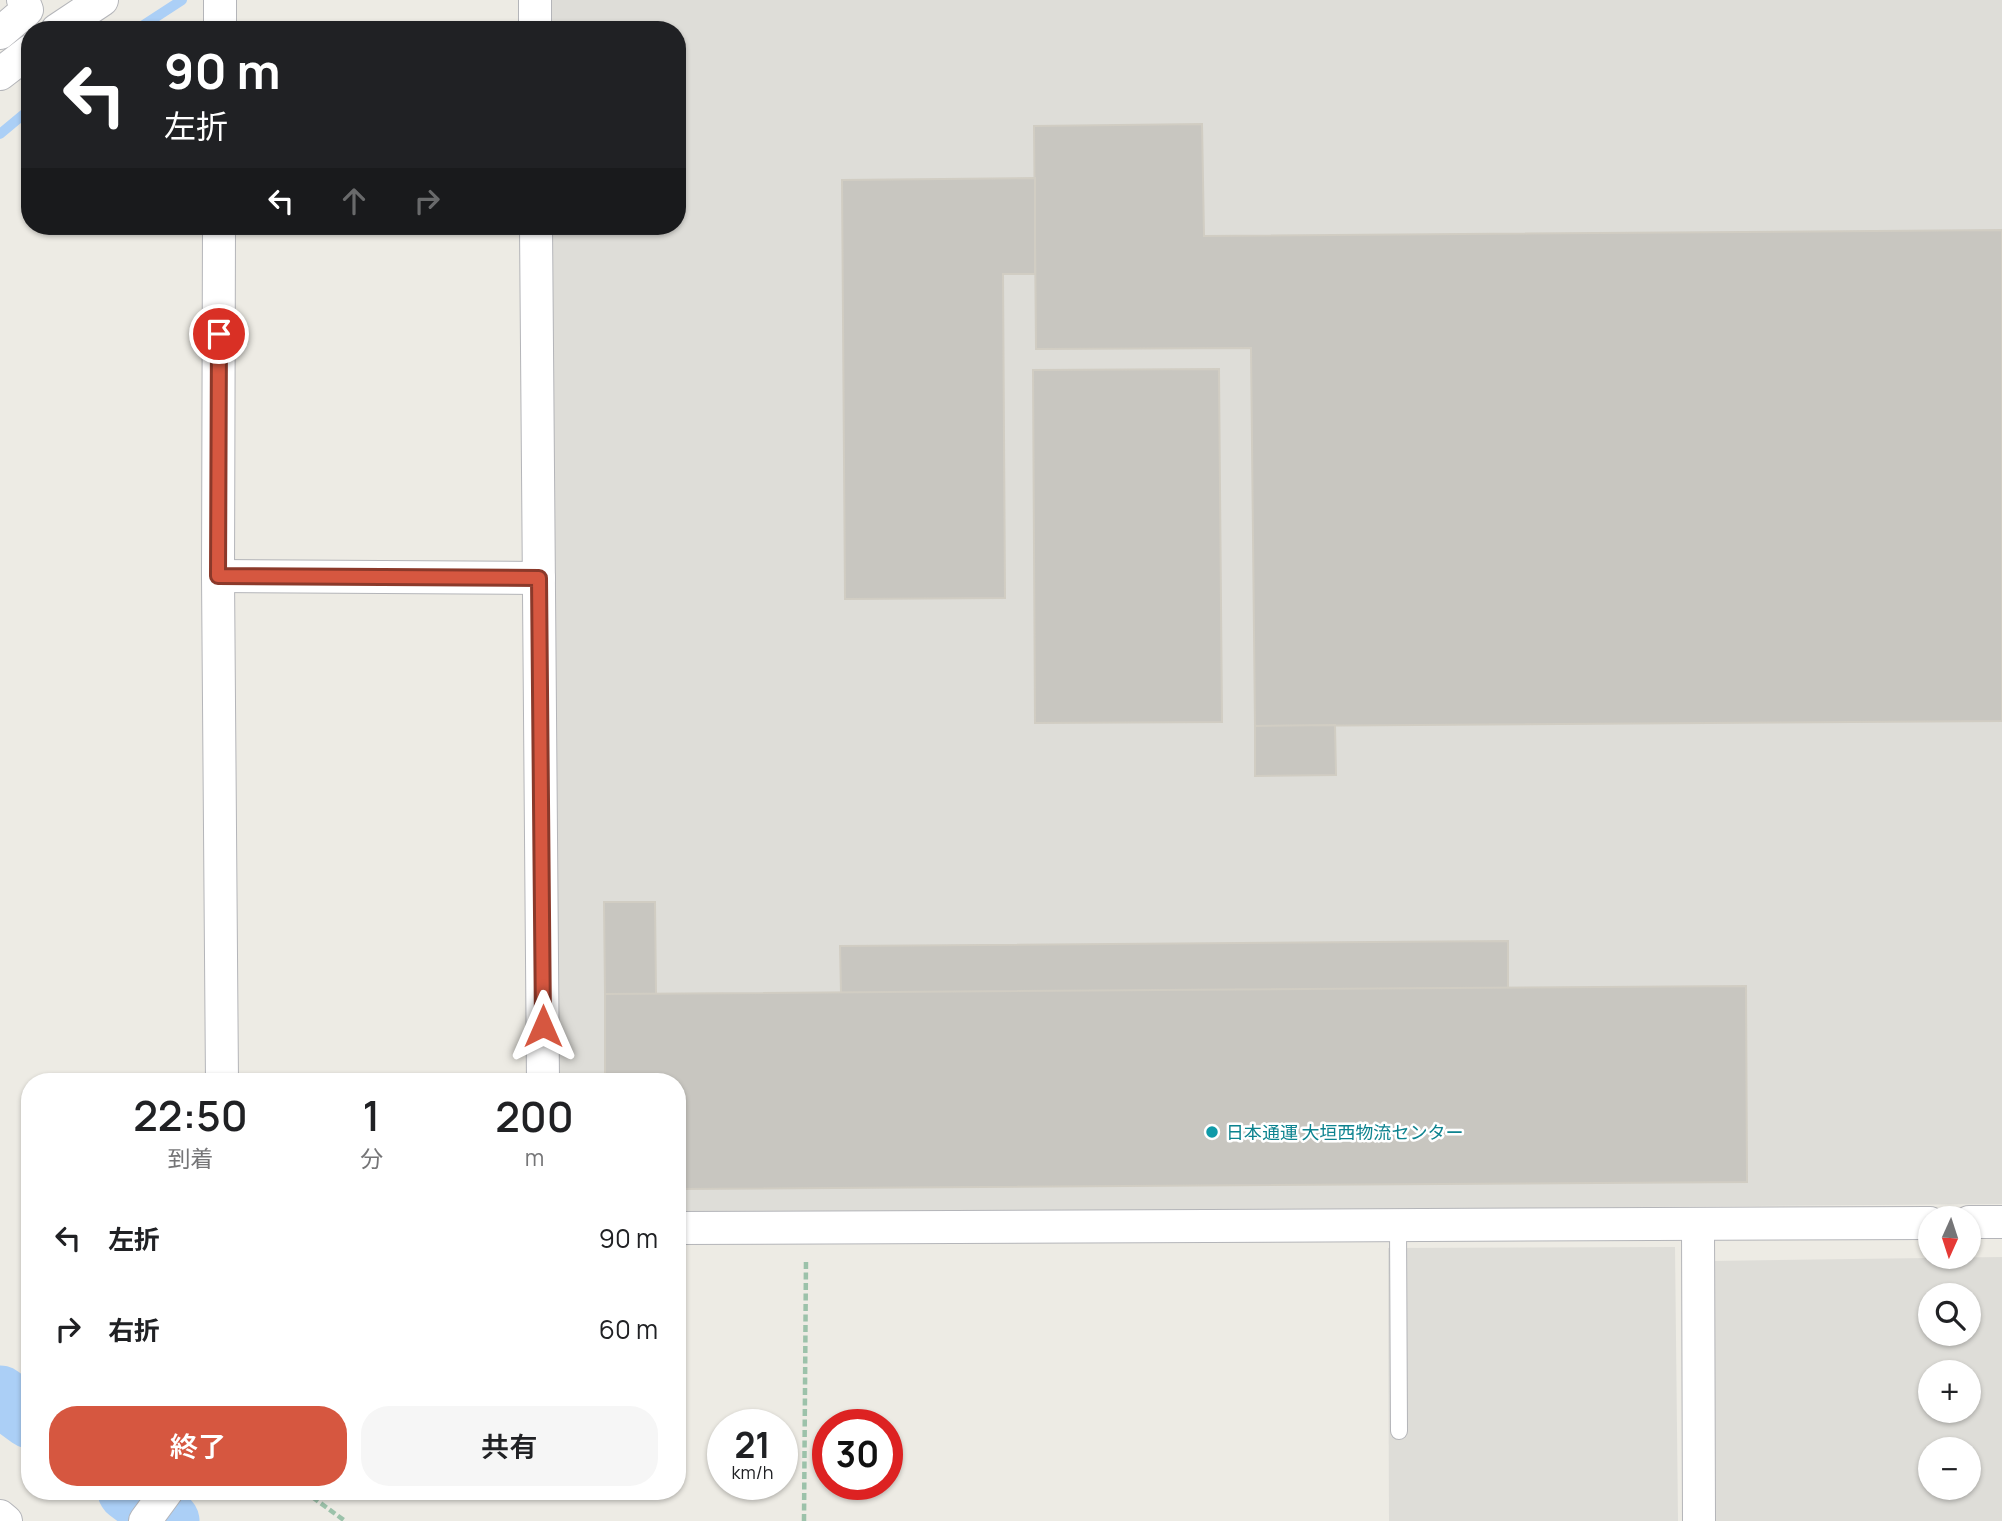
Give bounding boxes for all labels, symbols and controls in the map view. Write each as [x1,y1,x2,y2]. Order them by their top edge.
text: 90 m [164,37,281,104]
icon: left [49,49,140,140]
text: 左折 [164,104,228,148]
icon: left [262,182,300,220]
icon: ahead [335,182,373,220]
icon: right [408,182,446,220]
pin [189,304,249,364]
icon: arrive [200,315,238,353]
position arrow [506,989,580,1063]
text: 22:50 [133,1086,248,1144]
text: 1 [363,1086,380,1144]
text: 200 [495,1087,574,1145]
place label: 日本通運 大垣西物流センター [1226,1120,1464,1144]
marker: 日本通運 大垣西物流センター [1204,1124,1220,1140]
text: m [525,1141,544,1173]
text: 到着 [167,1142,213,1174]
text: 分 [360,1142,383,1174]
north arrow [1918,1206,1981,1269]
map controls [1918,1206,1981,1500]
icon: left [49,1219,87,1257]
text: 90 m [599,1220,658,1256]
text: 左折 [108,1221,160,1257]
button: search [1918,1283,1981,1346]
icon: right [49,1310,87,1348]
text: 60 m [599,1311,658,1347]
text: 右折 [108,1312,160,1348]
button: + [1918,1360,1981,1423]
button: 終了 [49,1406,347,1486]
button: 共有 [361,1406,658,1486]
speed limit sign: 30 [812,1409,903,1500]
text: 21 [734,1421,771,1469]
button: − [1918,1437,1981,1500]
text: km/h [732,1460,773,1484]

